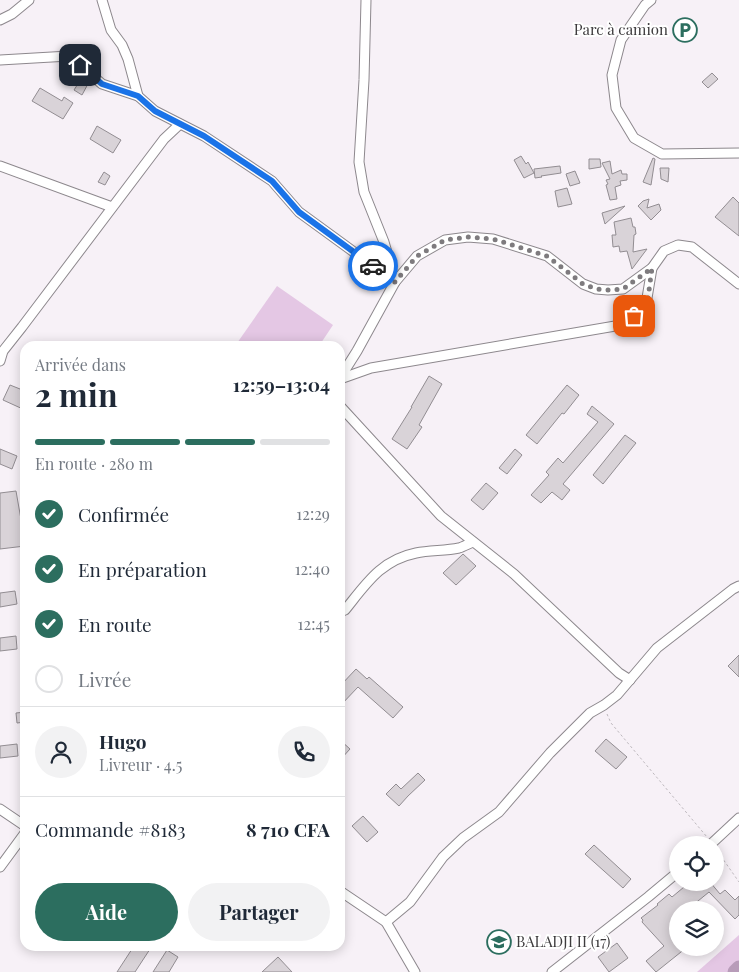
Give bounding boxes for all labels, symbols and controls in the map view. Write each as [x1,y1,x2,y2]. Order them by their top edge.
parking icon: Parc à camion [672,17,698,43]
place label: Parc à camion [574,19,668,39]
pin [59,44,101,86]
icon: home [66,51,94,79]
courier [348,241,398,291]
icon: car [359,252,387,280]
pin [613,295,655,337]
icon: bag [620,302,648,330]
text: Arrivée dans [35,354,126,375]
text: 12:59–13:04 [233,371,330,397]
text: 2 min [35,372,118,415]
text: En route · 280 m [35,453,153,474]
icon: check [35,500,63,528]
text: Confirmée [78,501,169,527]
text: 12:29 [296,503,330,524]
icon: check [35,555,63,583]
text: En préparation [78,556,207,582]
text: 12:40 [295,558,330,579]
icon: check [35,610,63,638]
text: En route [78,611,152,637]
text: 12:45 [298,613,330,634]
text: Livrée [78,666,131,692]
button: person [35,726,87,778]
button: phone [278,726,330,778]
text: Hugo [99,728,146,754]
text: Livreur · 4.5 [99,754,182,775]
text: Commande #8183 [35,816,186,842]
text: 8 710 CFA [246,816,330,842]
map controls [669,836,724,956]
button: locate [669,836,724,891]
button: Aide [35,883,178,941]
button: Partager [188,883,330,941]
button: layers [669,901,724,956]
school or university icon: BALADJI II (17) [486,929,512,955]
place label: BALADJI II (17) [516,931,610,951]

